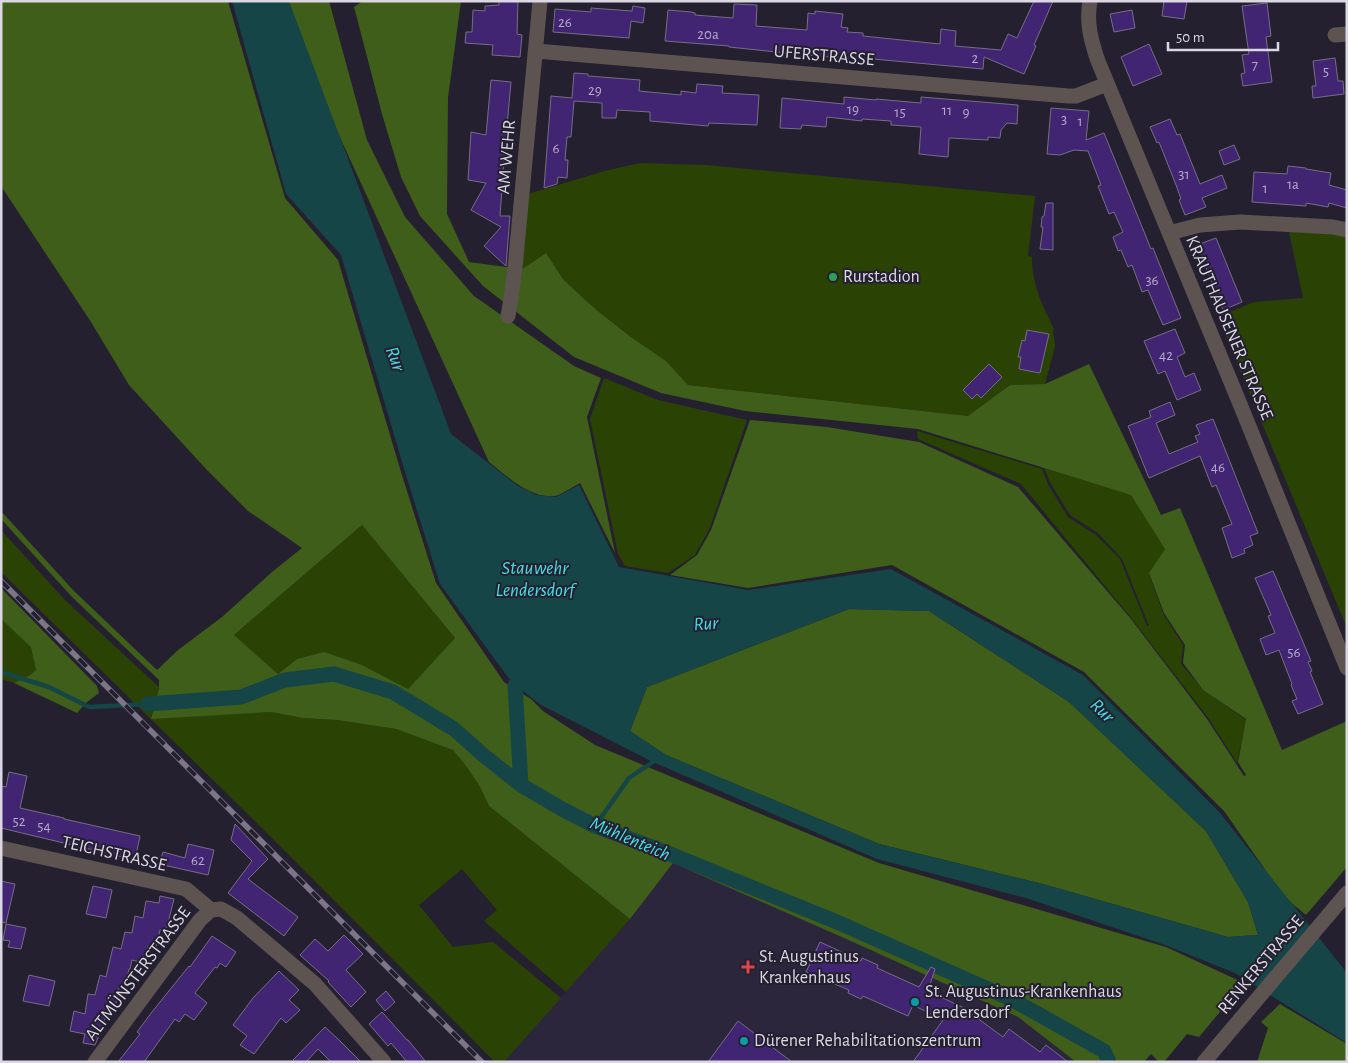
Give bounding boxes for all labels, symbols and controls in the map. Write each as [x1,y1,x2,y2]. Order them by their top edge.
house number: 26 [558,15,572,30]
scale bar [1168,20,1278,52]
house number: 20a [697,27,719,42]
text: 50 m [1176,30,1205,45]
street label: UFERSTRASSE [773,43,875,69]
house number: 2 [972,51,979,66]
house number: 7 [1252,58,1258,73]
house number: 5 [1323,64,1329,79]
house number: 29 [588,83,602,98]
house number: 19 [847,102,859,117]
house number: 11 [942,103,952,118]
house number: 15 [894,105,906,120]
house number: 9 [962,105,970,120]
house number: 3 [1061,112,1067,127]
house number: 1 [1077,114,1083,129]
street label: AM WEHR [495,119,519,195]
house number: 6 [552,141,560,156]
house number: 31 [1178,167,1190,182]
house number: 1a [1287,177,1299,192]
house number: 1 [1262,181,1268,196]
street label: KRAUTHAUSENER STRASSE [1182,233,1276,423]
place label: Rurstadion [843,268,920,286]
marker: Rurstadion [827,271,839,283]
house number: 36 [1145,273,1159,288]
water label: Rur [382,344,408,375]
house number: 42 [1159,348,1173,363]
house number: 46 [1211,460,1225,475]
water label: Stauwehr Lendersdorf [496,559,578,600]
water label: Rur [693,614,720,634]
house number: 56 [1287,645,1301,660]
water label: Rur [1086,696,1118,727]
house number: 52 [12,814,26,829]
water label: Mühlenteich [587,814,673,864]
house number: 54 [37,819,51,834]
street label: TEICHSTRASSE [60,833,168,875]
house number: 62 [191,853,205,868]
street label: ALTMÜNSTERSTRASSE [80,902,194,1044]
street label: RENKERSTRASSE [1215,912,1307,1018]
place label: St. Augustinus Krankenhaus [759,948,859,987]
marker: St. Augustinus Krankenhaus [741,960,755,974]
place label: St. Augustinus-Krankenhaus Lendersdorf [925,983,1122,1022]
marker: St. Augustinus-Krankenhaus Lendersdorf [909,996,921,1008]
place label: Dürener Rehabilitationszentrum [754,1032,981,1050]
marker: Dürener Rehabilitationszentrum [738,1035,750,1047]

